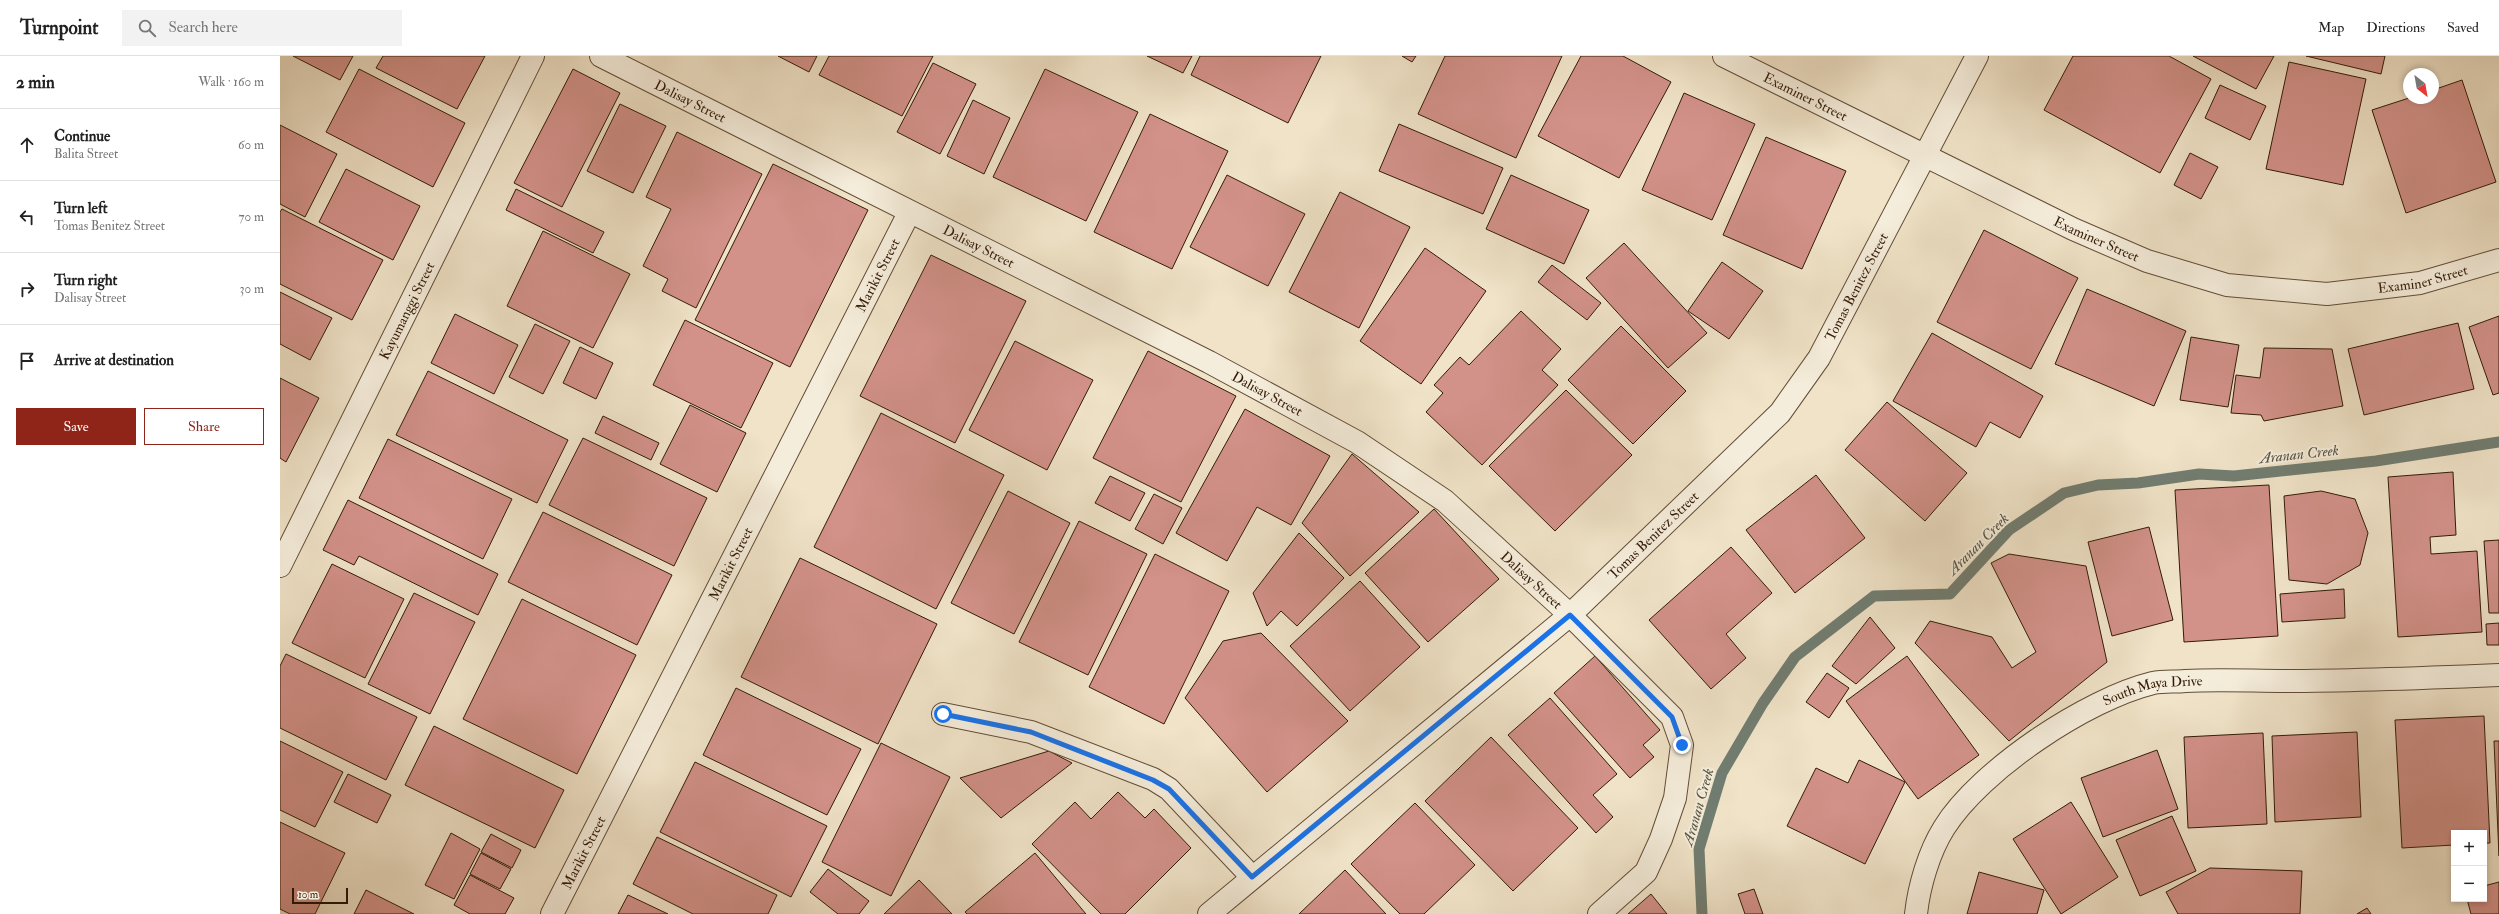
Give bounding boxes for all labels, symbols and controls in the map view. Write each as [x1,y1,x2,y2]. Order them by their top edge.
search box [122,10,402,46]
text: Turnpoint [20,16,98,40]
icon: search [136,17,158,39]
text: Search here [168,18,238,37]
text: Map [2318,19,2344,36]
text: Directions [2366,19,2425,36]
text: Saved [2447,19,2479,36]
north arrow [2403,68,2439,104]
street label: Examiner Street [1760,69,1851,125]
text: 2 min [16,72,55,93]
text: Walk · 160 m [198,74,264,90]
street label: Dalisay Street [652,76,729,127]
text: Continue [54,127,110,146]
icon: ahead [16,134,38,156]
text: 60 m [238,137,264,153]
text: Balita Street [54,146,118,162]
text: Turn left [54,199,108,218]
icon: left [16,206,38,228]
text: 70 m [239,209,264,225]
street label: Examiner Street [2051,213,2142,266]
text: Tomas Benitez Street [54,218,165,234]
street label: Dalisay Street [940,222,1018,272]
street label: Tomas Benitez Street [1821,230,1892,344]
street label: Marikit Street [852,235,904,315]
street label: Kayumanggi Street [376,259,439,363]
street label: Examiner Street [2377,261,2470,297]
text: Turn right [54,271,117,290]
icon: right [16,278,38,300]
text: 30 m [240,281,264,297]
text: Dalisay Street [54,290,126,306]
icon: arrive [16,350,38,372]
text: Arrive at destination [54,351,174,370]
street label: Dalisay Street [1229,368,1306,420]
button: Save [16,408,136,445]
button: Share [144,408,264,445]
water label: Aranan Creek [2257,441,2340,468]
street label: Tomas Benitez Street [1604,488,1703,583]
water label: Aranan Creek [1942,510,2013,581]
street label: Marikit Street [705,524,757,603]
street label: Dalisay Street [1497,548,1566,613]
street label: South Maya Drive [2100,672,2203,710]
route start [934,705,952,723]
route end [1673,736,1691,754]
water label: Aranan Creek [1678,766,1719,850]
street label: Marikit Street [558,813,610,892]
map controls [2451,830,2487,902]
button: + [2451,830,2487,866]
button: − [2451,866,2487,902]
scale bar [292,886,348,905]
text: 10 m [298,888,318,901]

